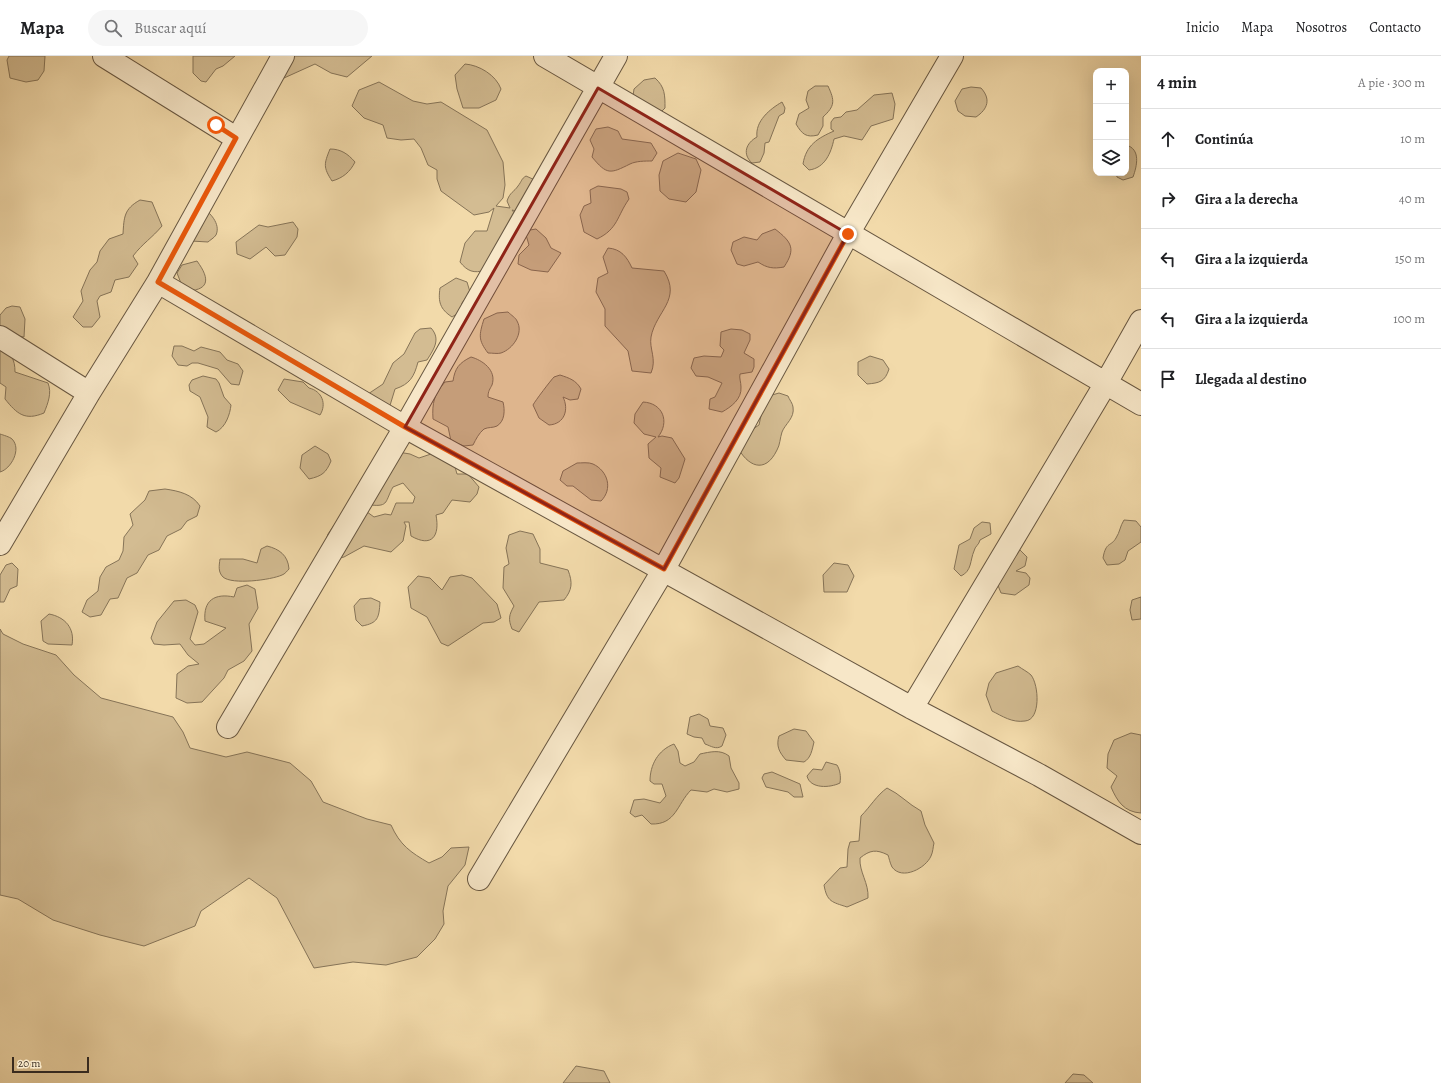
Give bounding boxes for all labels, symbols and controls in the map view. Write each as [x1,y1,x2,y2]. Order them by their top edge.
search box [88,10,368,46]
text: Mapa [20,15,64,41]
icon: search [102,17,124,39]
text: Buscar aquí [134,18,206,38]
text: Inicio [1186,18,1219,37]
text: Mapa [1241,18,1273,37]
text: Nosotros [1295,18,1347,37]
text: Contacto [1369,18,1421,37]
map controls [1093,68,1129,176]
button: + [1093,68,1129,104]
text: 4 min [1157,71,1197,94]
text: A pie · 300 m [1358,74,1425,91]
button: − [1093,104,1129,140]
route start [207,116,225,134]
icon: ahead [1157,128,1179,150]
text: Continúa [1195,129,1253,149]
text: 10 m [1400,130,1425,147]
button: layers [1093,140,1129,176]
icon: right [1157,188,1179,210]
text: Gira a la derecha [1195,189,1298,209]
text: 40 m [1399,190,1425,207]
route end [839,225,857,243]
icon: left [1157,248,1179,270]
text: Gira a la izquierda [1195,249,1308,269]
text: 150 m [1395,250,1425,267]
icon: left [1157,308,1179,330]
text: Gira a la izquierda [1195,309,1308,329]
text: 100 m [1393,310,1425,327]
icon: arrive [1157,368,1179,390]
text: Llegada al destino [1195,369,1307,389]
scale bar [12,1055,89,1074]
text: 20 m [18,1056,40,1071]

